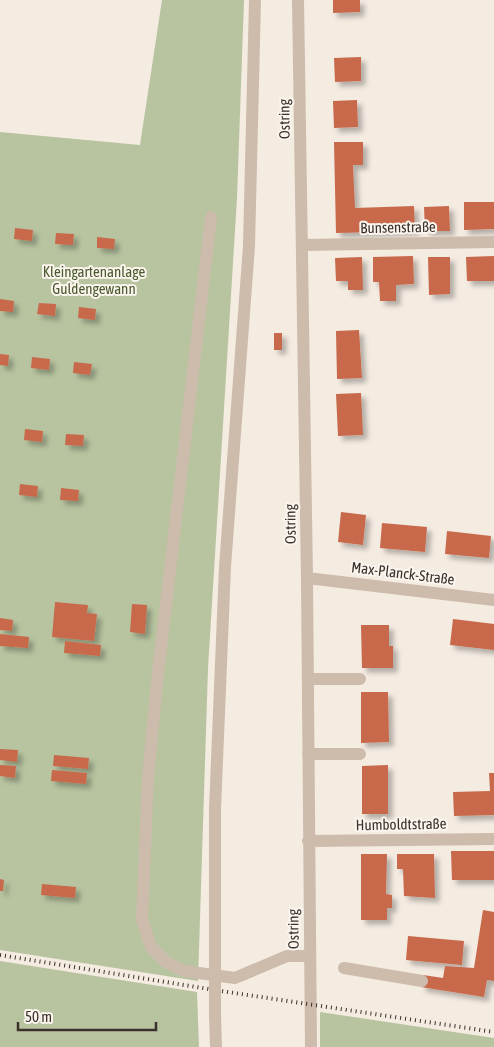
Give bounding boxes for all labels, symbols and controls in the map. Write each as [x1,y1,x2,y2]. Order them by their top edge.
street label: Ostring [275,98,293,139]
street label: Bunsenstraße [360,218,436,236]
park label: Kleingartenanlage Guldengewann [43,263,145,297]
street label: Ostring [281,503,299,544]
street label: Max-Planck-Straße [350,558,456,588]
street label: Humboldtstraße [355,815,447,833]
street label: Ostring [284,908,302,949]
scale bar [18,1000,155,1032]
text: 50 m [25,1008,52,1025]

